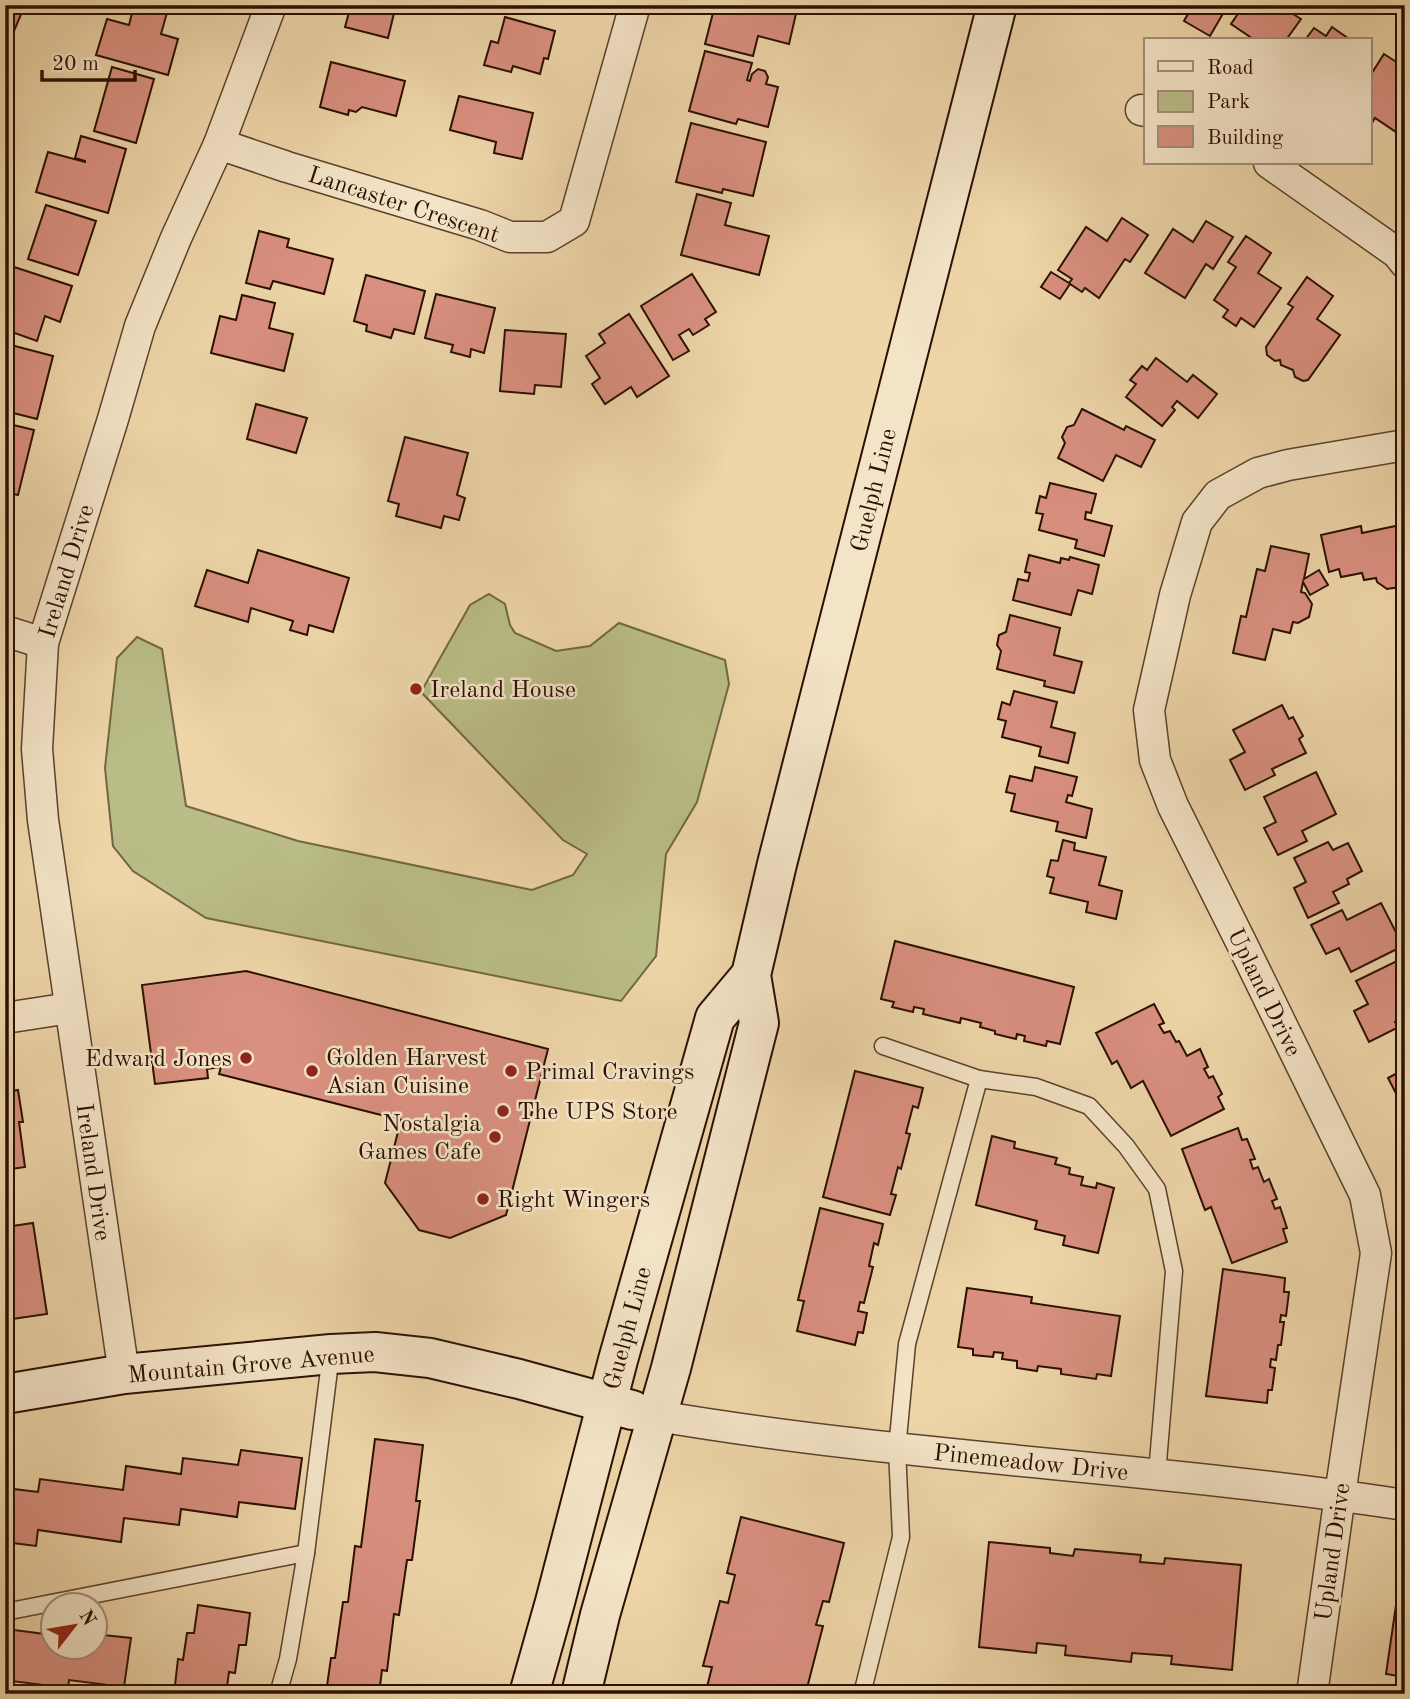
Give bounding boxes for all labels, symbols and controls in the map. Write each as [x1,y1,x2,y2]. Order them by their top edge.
scale bar [42,38,135,82]
legend [1144,38,1372,164]
text: 20 m [52,54,99,75]
text: Road [1207,58,1254,79]
text: Park [1207,92,1250,113]
text: Building [1207,128,1284,149]
street label: Lancaster Crescent [305,164,502,248]
street label: Guelph Line [848,426,902,555]
street label: Ireland Drive [36,502,100,641]
place label: Ireland House [430,679,576,703]
marker: Ireland House [408,681,424,697]
street label: Upland Drive [1222,925,1305,1061]
place label: Golden Harvest Asian Cuisine [326,1047,487,1099]
place label: Edward Jones [85,1048,232,1072]
marker: Edward Jones [238,1050,254,1066]
place label: Primal Cravings [525,1061,694,1085]
marker: Golden Harvest Asian Cuisine [304,1063,320,1079]
marker: Primal Cravings [503,1063,519,1079]
place label: The UPS Store [517,1101,678,1125]
street label: Ireland Drive [70,1102,114,1243]
marker: The UPS Store [495,1103,511,1119]
place label: Nostalgia Games Cafe [358,1113,481,1165]
marker: Nostalgia Games Cafe [487,1129,503,1145]
place label: Right Wingers [497,1189,650,1213]
marker: Right Wingers [475,1191,491,1207]
street label: Guelph Line [601,1264,657,1393]
street label: Mountain Grove Avenue [127,1343,376,1389]
street label: Pinemeadow Drive [932,1442,1129,1486]
street label: Upland Drive [1312,1482,1356,1623]
north arrow [38,1590,108,1660]
text: N [75,1607,99,1630]

